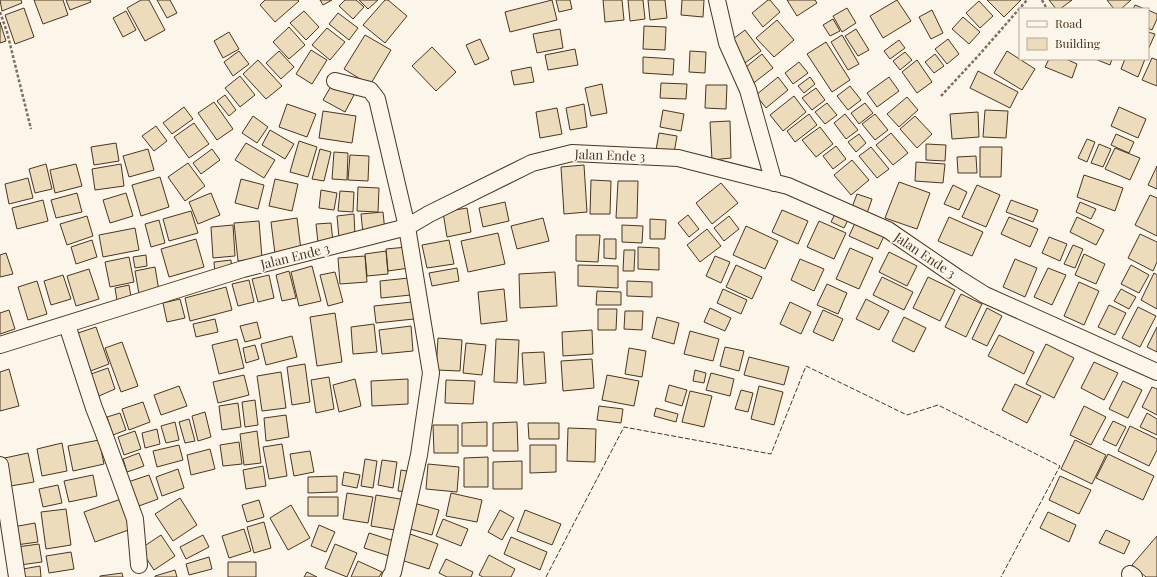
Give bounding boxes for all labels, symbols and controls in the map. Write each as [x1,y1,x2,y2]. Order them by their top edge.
legend [1019,8,1149,60]
text: Road [1055,15,1082,31]
text: Building [1055,35,1101,51]
street label: Jalan Ende 3 [573,145,646,164]
street label: Jalan Ende 3 [890,227,959,281]
street label: Jalan Ende 3 [258,239,331,273]

